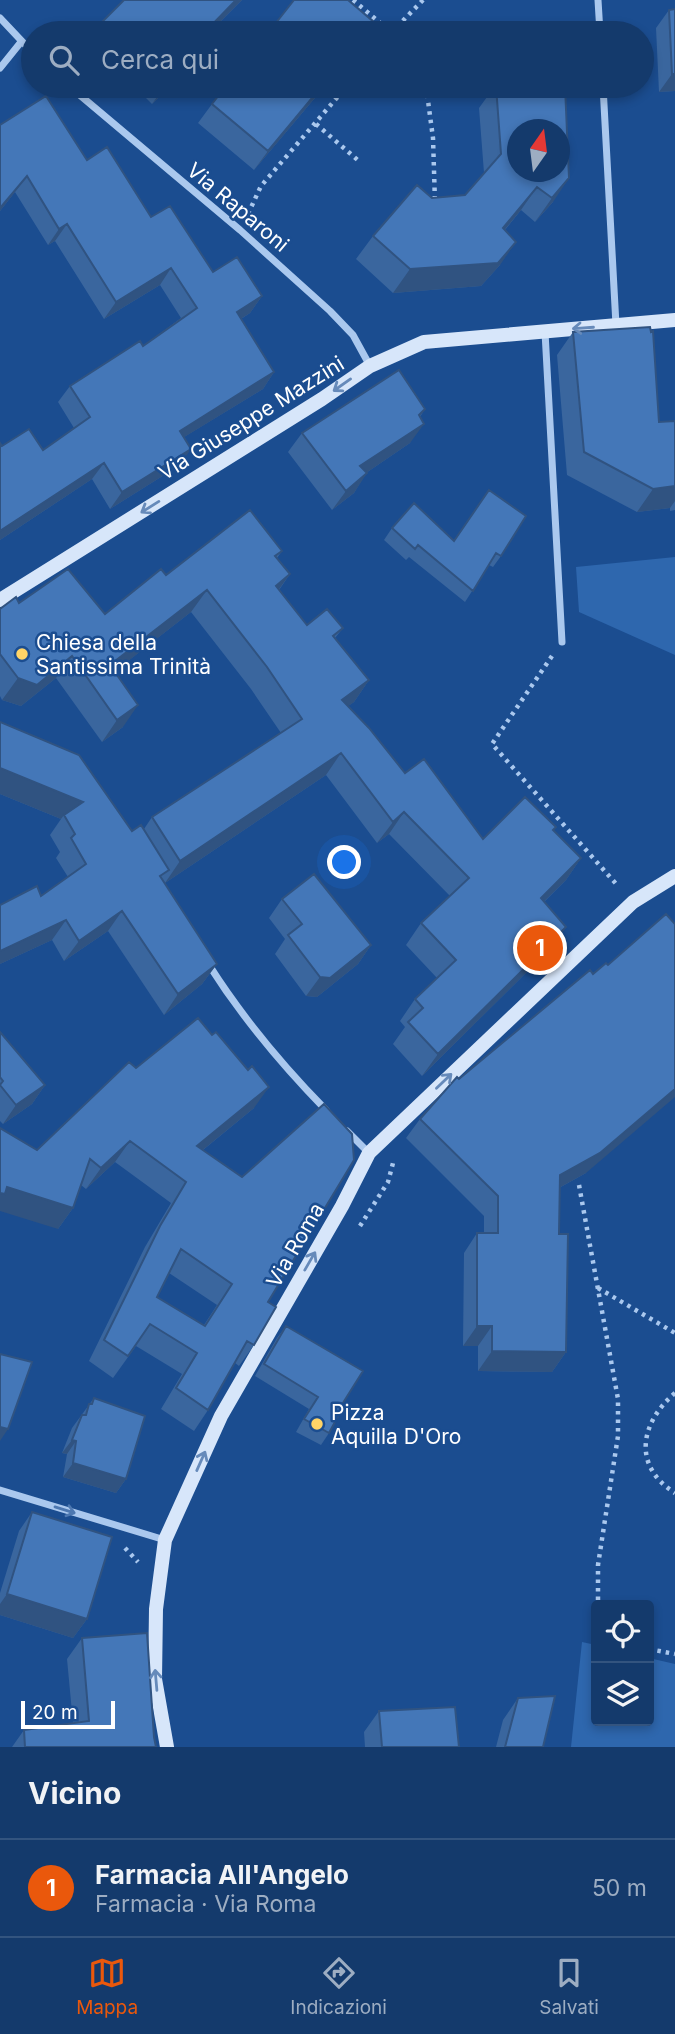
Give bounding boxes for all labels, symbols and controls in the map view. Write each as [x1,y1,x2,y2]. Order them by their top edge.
search box [21,21,654,98]
icon: search [45,41,83,79]
text: Cerca qui [101,44,219,75]
north arrow [507,119,570,182]
street label: Via Raparoni [182,157,294,257]
one-way arrow [572,322,594,335]
street label: Via Giuseppe Mazzini [154,351,348,485]
one-way arrow [333,378,352,392]
one-way arrow [141,499,160,514]
place label: Chiesa della Santissima Trinità [36,630,211,679]
marker: Chiesa della Santissima Trinità [14,646,30,662]
your location [327,845,361,879]
pin: 1 [517,922,563,974]
one-way arrow [435,1072,452,1089]
street label: Via Roma [261,1198,329,1292]
one-way arrow [303,1252,317,1272]
place label: Pizza Aquilla D'Oro [331,1400,461,1449]
marker: Pizza Aquilla D'Oro [309,1416,325,1432]
one-way arrow [195,1451,208,1472]
one-way arrow [54,1505,76,1517]
map controls [591,1600,654,1726]
button: locate [591,1600,654,1663]
button: layers [591,1663,654,1726]
one-way arrow [149,1669,162,1691]
scale bar [21,1698,116,1730]
text: 20 m [32,1701,78,1724]
text: Vicino [28,1775,121,1811]
text: Farmacia All'Angelo [95,1859,349,1890]
text: 1 [46,1874,56,1902]
text: 50 m [592,1874,647,1902]
text: Farmacia · Via Roma [95,1890,316,1918]
tab: Mappa [76,1954,138,2019]
tab: Indicazioni [290,1954,387,2019]
tab: Salvati [539,1954,599,2019]

